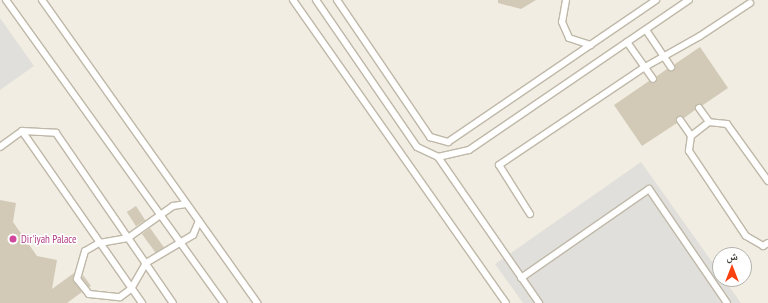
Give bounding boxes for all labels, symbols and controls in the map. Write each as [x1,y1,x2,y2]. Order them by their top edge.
place label: Dir'iyah Palace [21,232,77,246]
marker: Dir'iyah Palace [8,234,18,244]
north arrow [712,247,752,287]
text: ش [726,249,738,263]

